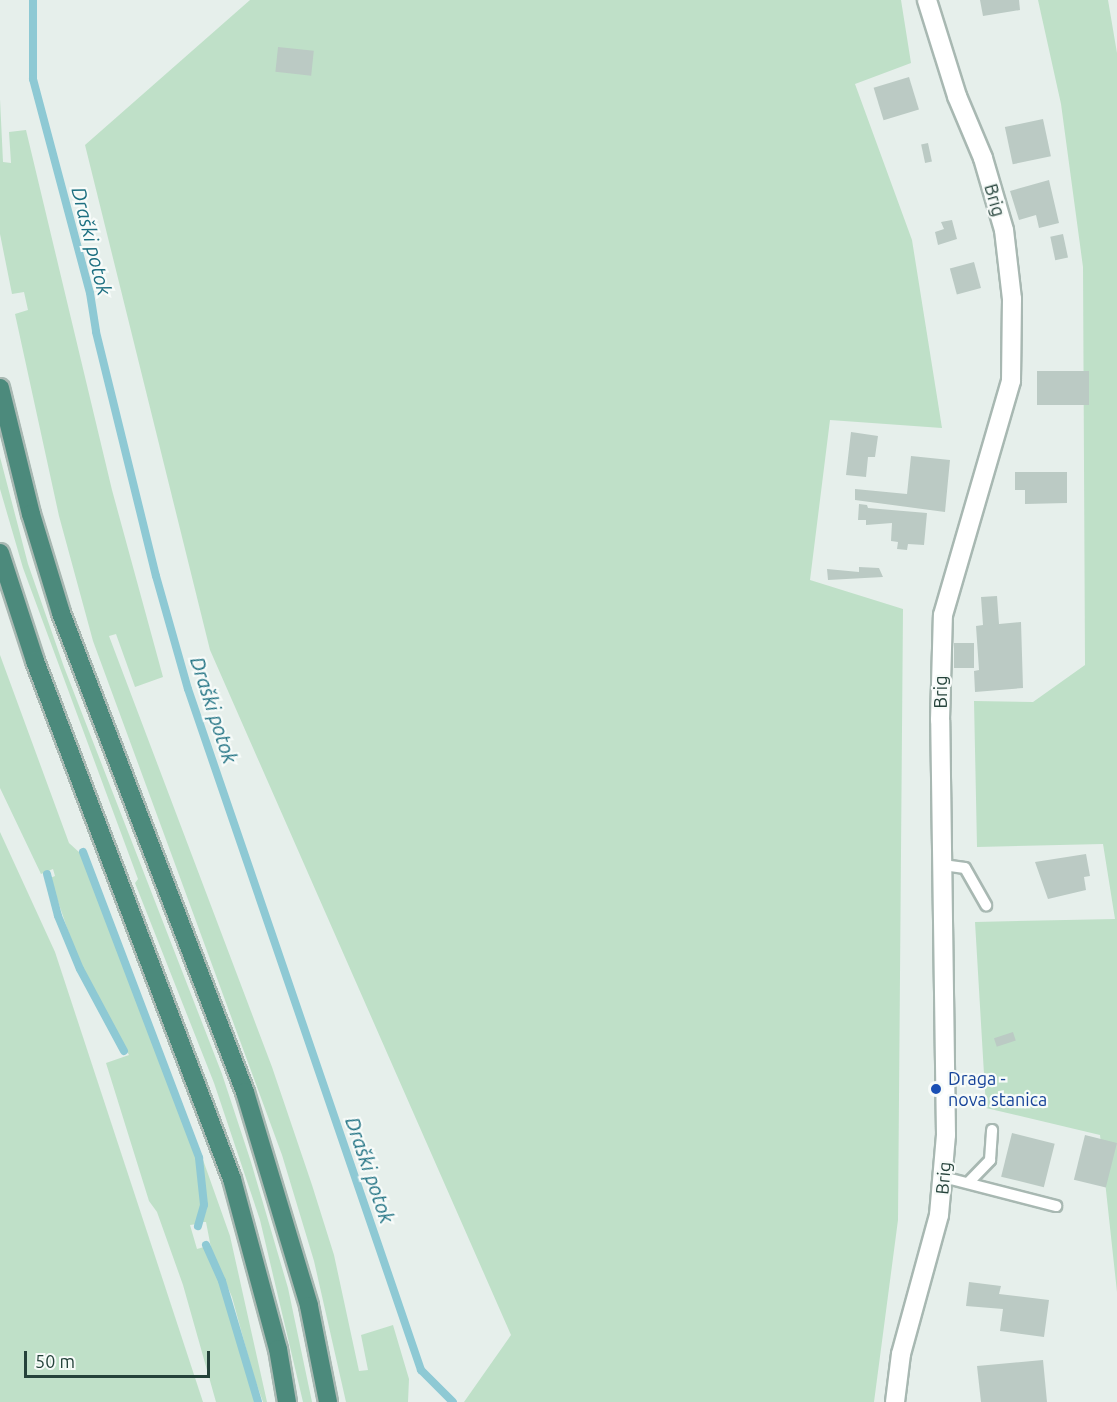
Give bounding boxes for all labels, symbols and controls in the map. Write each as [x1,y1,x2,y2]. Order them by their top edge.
street label: Brig [980,181,1010,219]
water label: Draški potok [67,184,117,298]
water label: Draški potok [185,653,243,767]
street label: Brig [929,676,951,708]
place label: Draga - nova stanica [948,1068,1047,1110]
marker: Draga - nova stanica [929,1082,943,1096]
water label: Draški potok [341,1114,399,1226]
street label: Brig [931,1161,955,1195]
scale bar [27,1339,213,1377]
text: 50 m [35,1351,75,1371]

